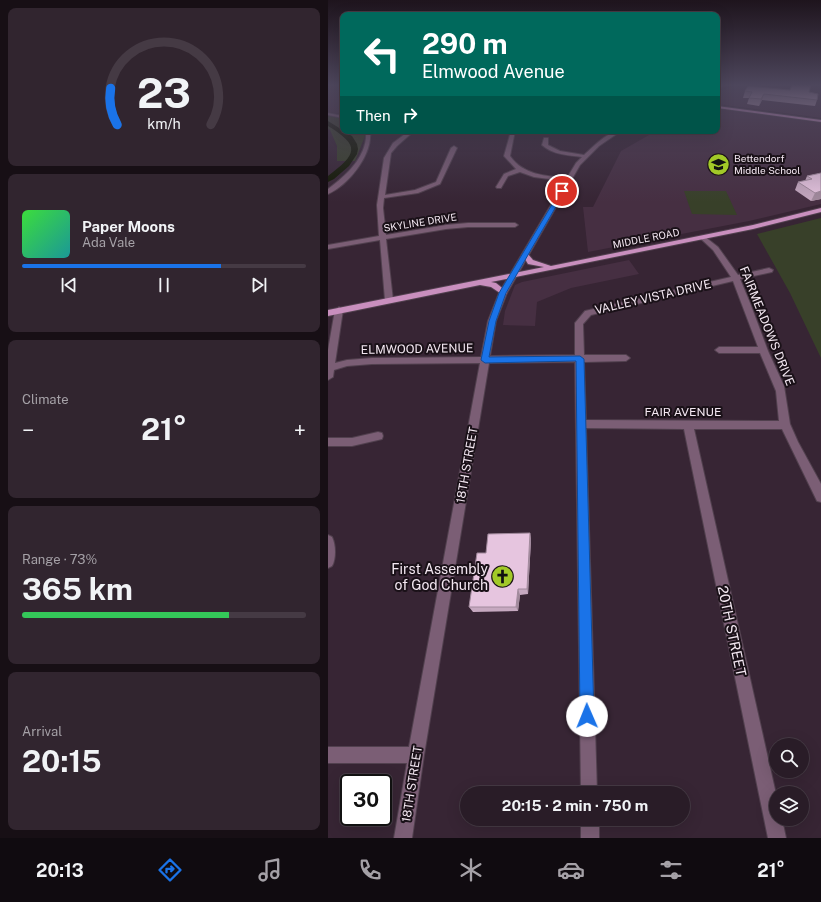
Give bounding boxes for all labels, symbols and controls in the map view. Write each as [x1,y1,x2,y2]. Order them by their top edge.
text: 290 m [422,27,508,60]
icon: left [356,28,408,80]
text: Elmwood Avenue [422,61,565,82]
text: 23 [137,68,191,117]
icon: right [399,104,421,126]
text: Then [356,107,391,124]
text: km/h [147,115,181,132]
school or university icon: Bettendorf Middle School [705,151,731,177]
place label: Bettendorf Middle School [734,152,800,176]
pin [545,174,579,208]
icon: arrive [551,180,573,202]
street label: SKYLINE DRIVE [383,210,457,234]
text: Paper Moons [82,218,175,235]
street label: MIDDLE ROAD [612,226,680,250]
text: Ada Vale [82,235,135,250]
street label: FAIRMEADOWS DRIVE [737,264,797,388]
icon: previous [58,274,80,296]
icon: pause [153,274,175,296]
icon: next [248,274,270,296]
street label: VALLEY VISTA DRIVE [594,277,712,317]
street label: ELMWOOD AVENUE [361,341,473,357]
text: Climate [22,392,69,407]
street label: FAIR AVENUE [645,405,721,419]
text: 21° [141,411,187,447]
text: − [22,417,34,443]
text: + [294,417,306,443]
street label: 18TH STREET [453,426,481,504]
text: Range · 73% [22,552,97,567]
place label: First Assembly of God Church [391,561,489,593]
church icon: First Assembly of God Church [490,564,516,590]
text: 365 km [22,571,133,607]
street label: 20TH STREET [715,584,749,678]
position arrow [566,695,608,737]
text: Arrival [22,724,62,739]
map controls [769,738,809,826]
button: search [769,738,809,778]
text: 20:15 [22,743,102,779]
street label: 18TH STREET [399,745,425,823]
speed limit sign: 30 [340,774,392,826]
button: layers [769,786,809,826]
text: 20:15 · 2 min · 750 m [502,797,648,814]
icon: directions [156,856,184,884]
icon: music [256,856,284,884]
icon: phone [356,856,384,884]
icon: climate [457,856,485,884]
icon: car [557,856,585,884]
icon: filters [657,856,685,884]
text: 20:13 [36,860,84,881]
text: 21° [757,860,785,881]

